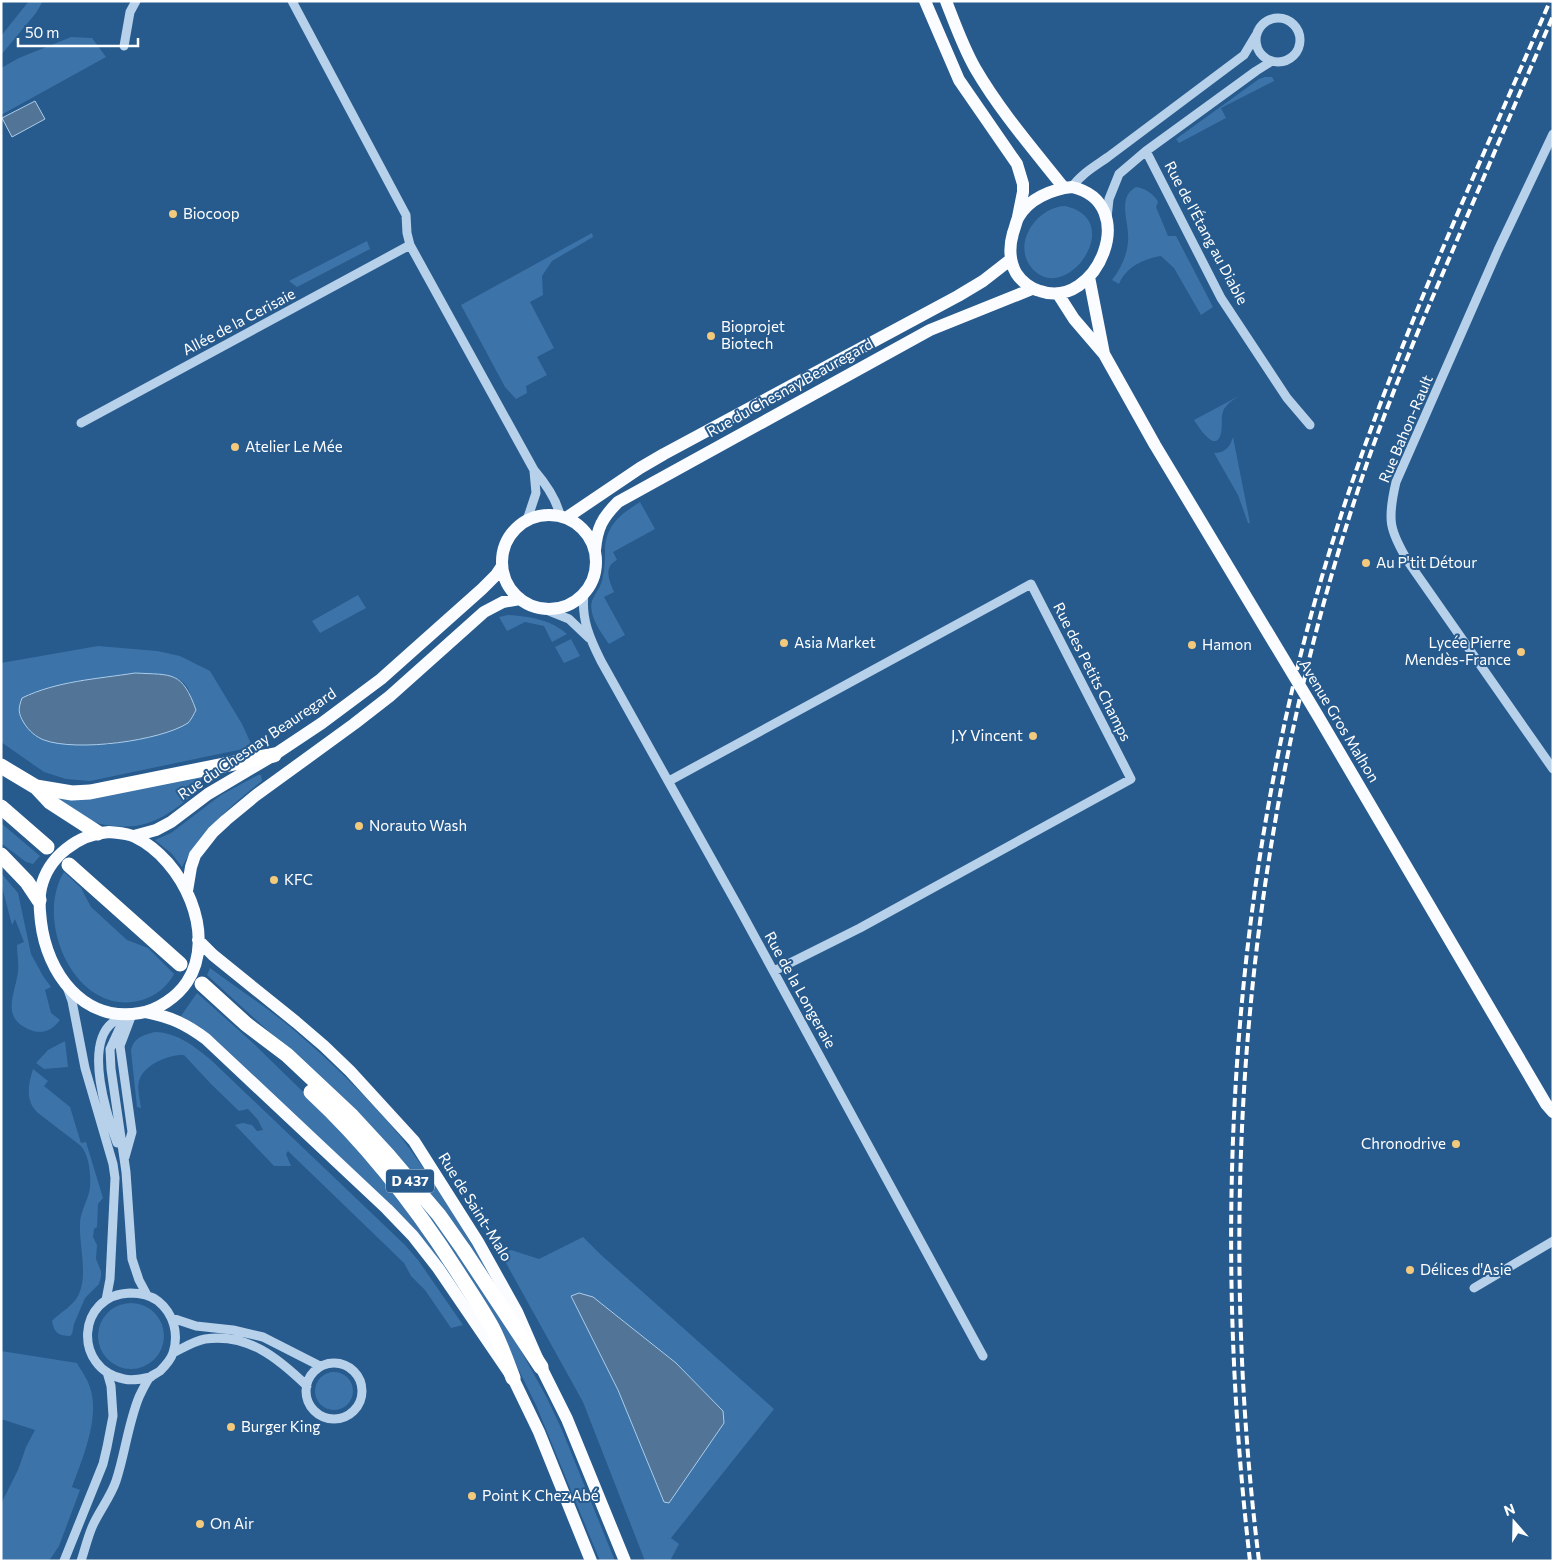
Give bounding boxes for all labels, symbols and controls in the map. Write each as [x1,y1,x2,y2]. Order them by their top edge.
scale bar [18,15,138,47]
text: 50 m [25,23,59,41]
street label: Rue de l'Étang au Diable [1161,157,1253,308]
place label: Biocoop [183,204,240,222]
marker: Biocoop [167,208,179,220]
street label: Allée de la Cerisaie [179,284,298,358]
place label: Bioprojet Biotech [721,317,785,352]
marker: Bioprojet Biotech [705,330,717,342]
street label: Rue du Chesnay Beauregard [703,334,876,440]
street label: Rue Bahon-Rault [1374,372,1436,485]
place label: Atelier Le Mée [245,437,343,455]
marker: Atelier Le Mée [229,441,241,453]
place label: Au P'tit Détour [1376,553,1477,571]
marker: Au P'tit Détour [1360,557,1372,569]
street label: Rue des Petits Champs [1050,599,1136,744]
place label: Asia Market [794,633,876,651]
place label: Lycée Pierre Mendès-France [1404,633,1511,668]
place label: Hamon [1202,635,1252,653]
marker: Asia Market [778,637,790,649]
marker: Hamon [1186,639,1198,651]
marker: Lycée Pierre Mendès-France [1515,646,1527,658]
street label: Avenue Gros Malhon [1296,656,1384,785]
street label: Rue du Chesnay Beauregard [174,683,339,803]
place label: J.Y Vincent [951,726,1023,744]
marker: J.Y Vincent [1027,730,1039,742]
place label: Norauto Wash [369,816,467,834]
marker: Norauto Wash [353,820,365,832]
place label: KFC [284,870,313,888]
marker: KFC [268,874,280,886]
street label: Rue de la Longeraie [761,928,840,1051]
place label: Chronodrive [1361,1134,1446,1152]
marker: Chronodrive [1450,1138,1462,1150]
street label: Rue de Saint-Malo [435,1149,517,1264]
road number: D 437 [386,1170,434,1192]
place label: Délices d'Asie [1420,1260,1512,1278]
marker: Délices d'Asie [1404,1264,1416,1276]
place label: Burger King [241,1417,320,1435]
marker: Burger King [225,1421,237,1433]
place label: Point K Chez Abé [482,1486,599,1504]
marker: Point K Chez Abé [466,1490,478,1502]
north arrow [1489,1497,1539,1547]
text: N [1502,1500,1517,1519]
place label: On Air [210,1514,254,1532]
marker: On Air [194,1518,206,1530]

